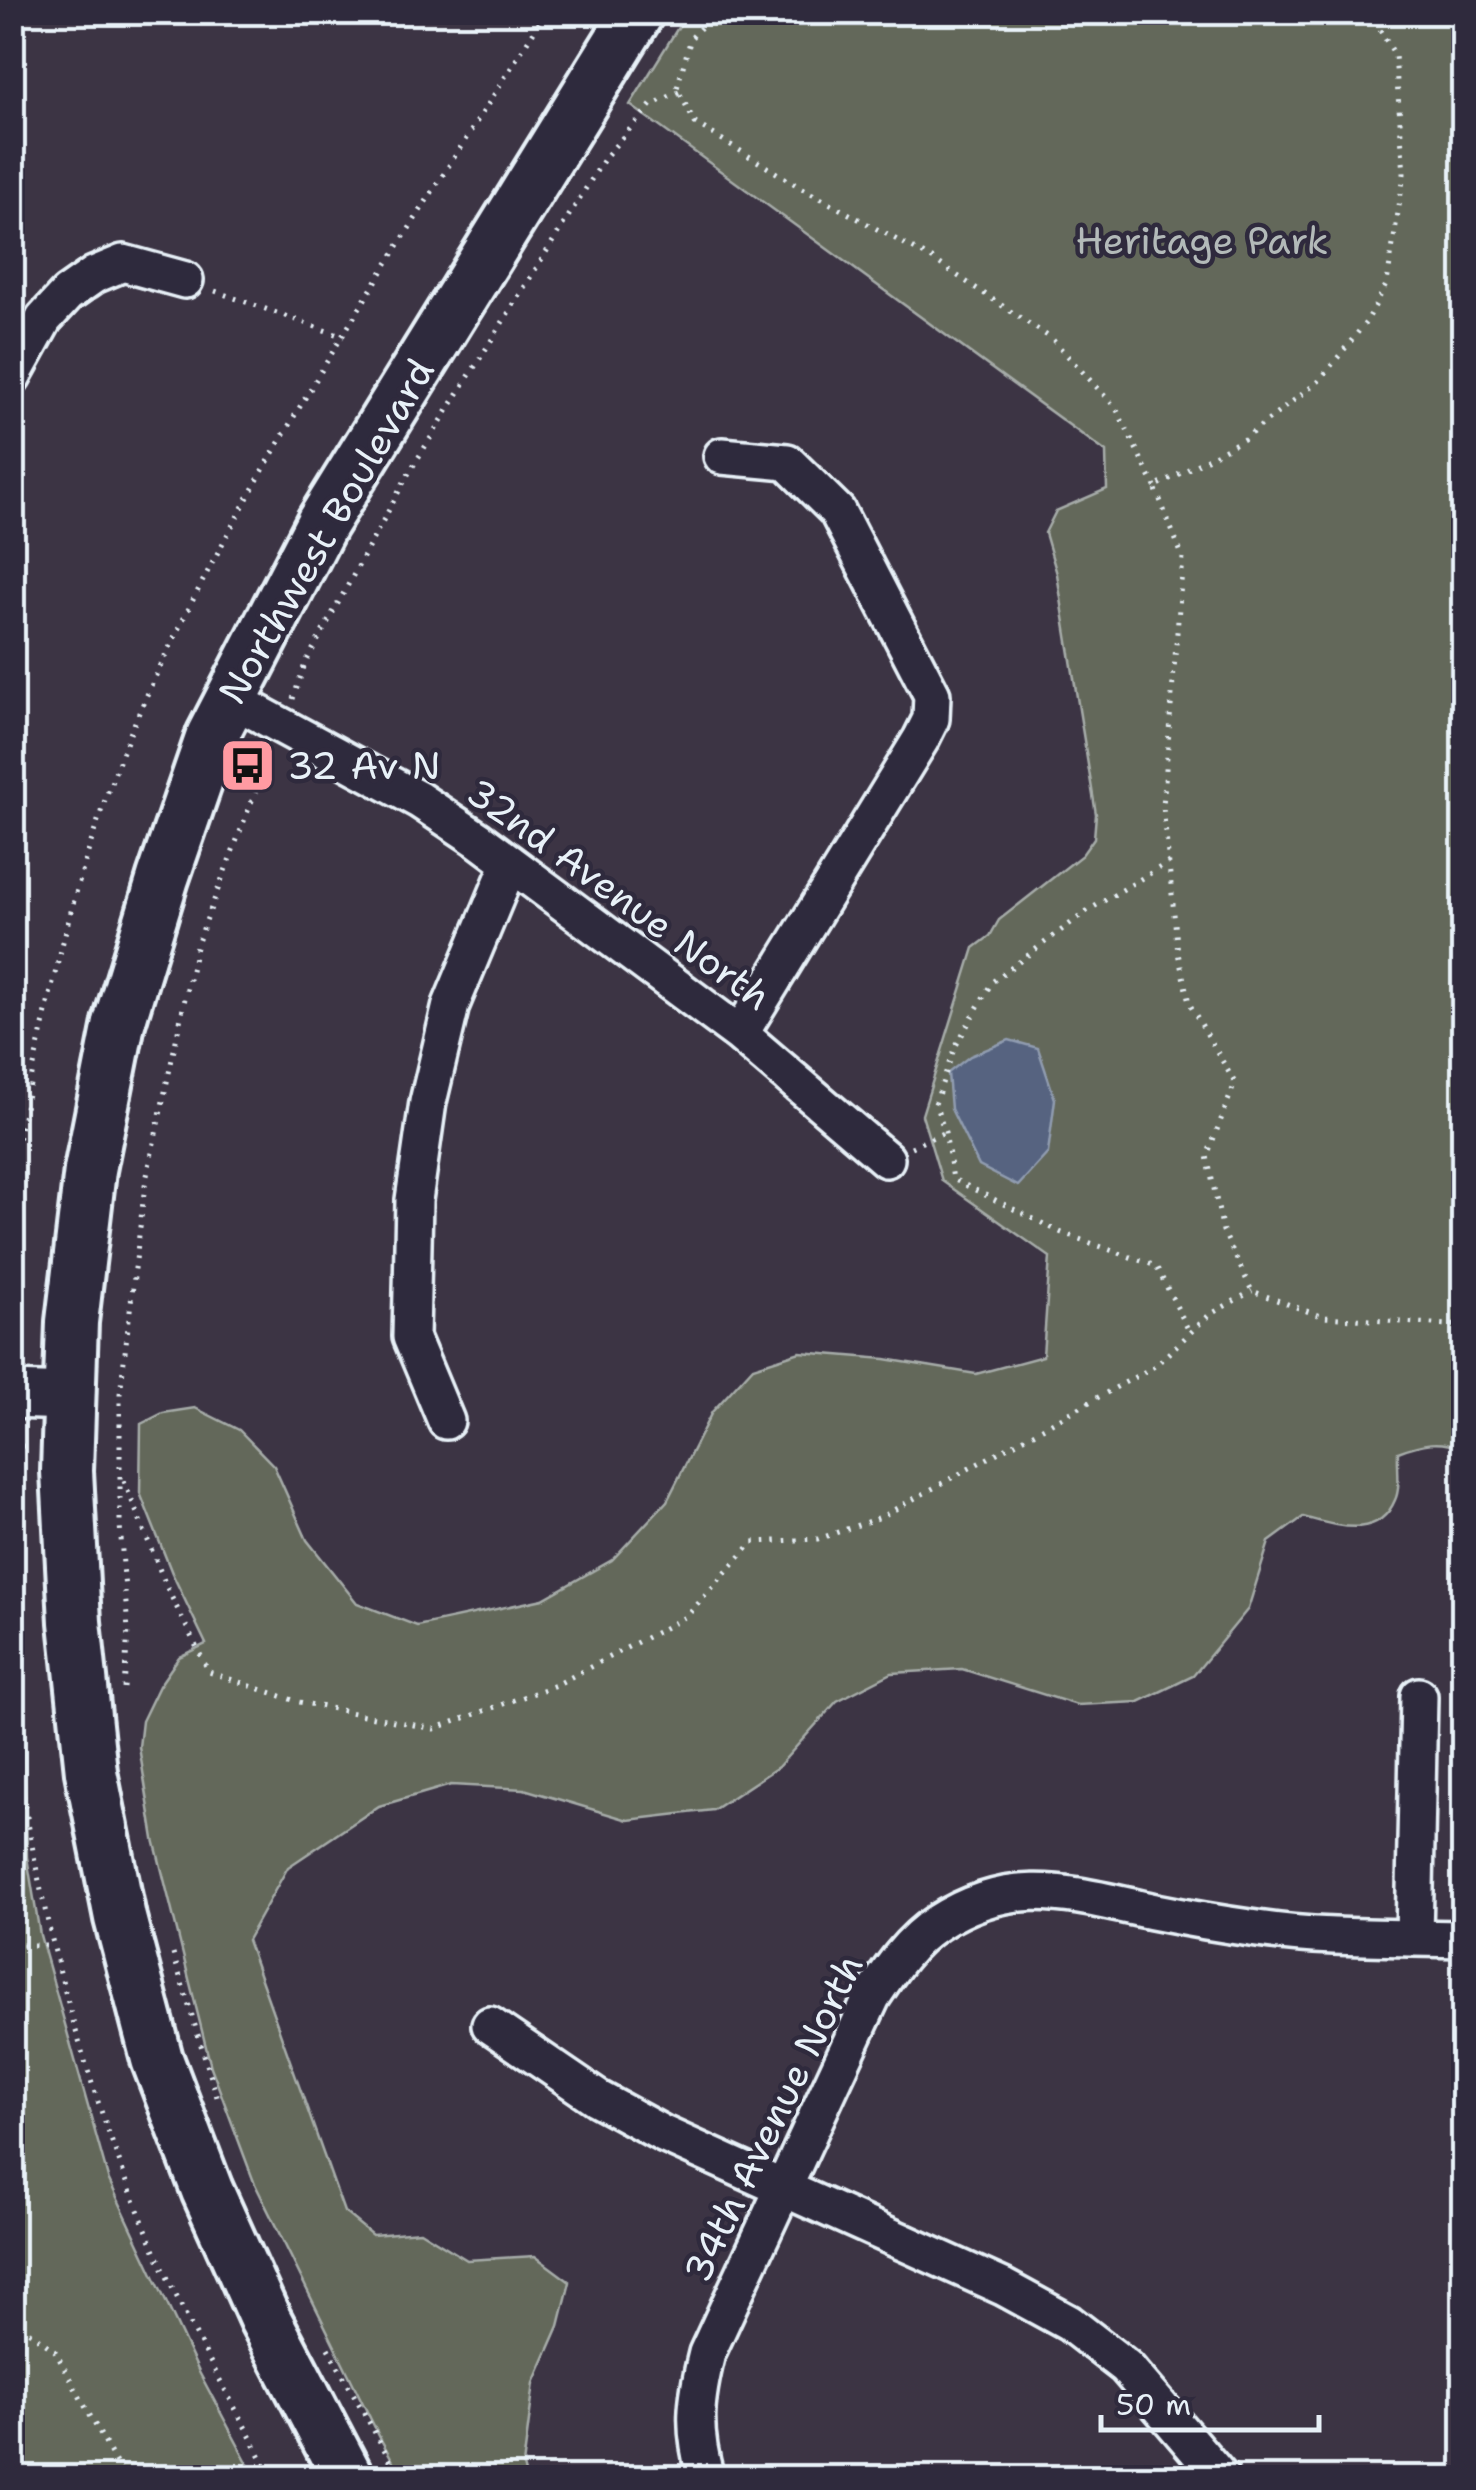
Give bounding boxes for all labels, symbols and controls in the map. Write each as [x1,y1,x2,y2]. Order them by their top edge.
park label: Heritage Park [1075,215,1329,266]
street label: Northwest Boulevard [206,349,446,713]
bus stop icon: 32 Av N [218,735,278,795]
place label: 32 Av N [287,740,440,791]
street label: 32nd Avenue North [457,766,781,1022]
street label: 34th Avenue North [671,1946,875,2290]
scale bar [1101,2370,1318,2432]
text: 50 m [1116,2384,1191,2425]

